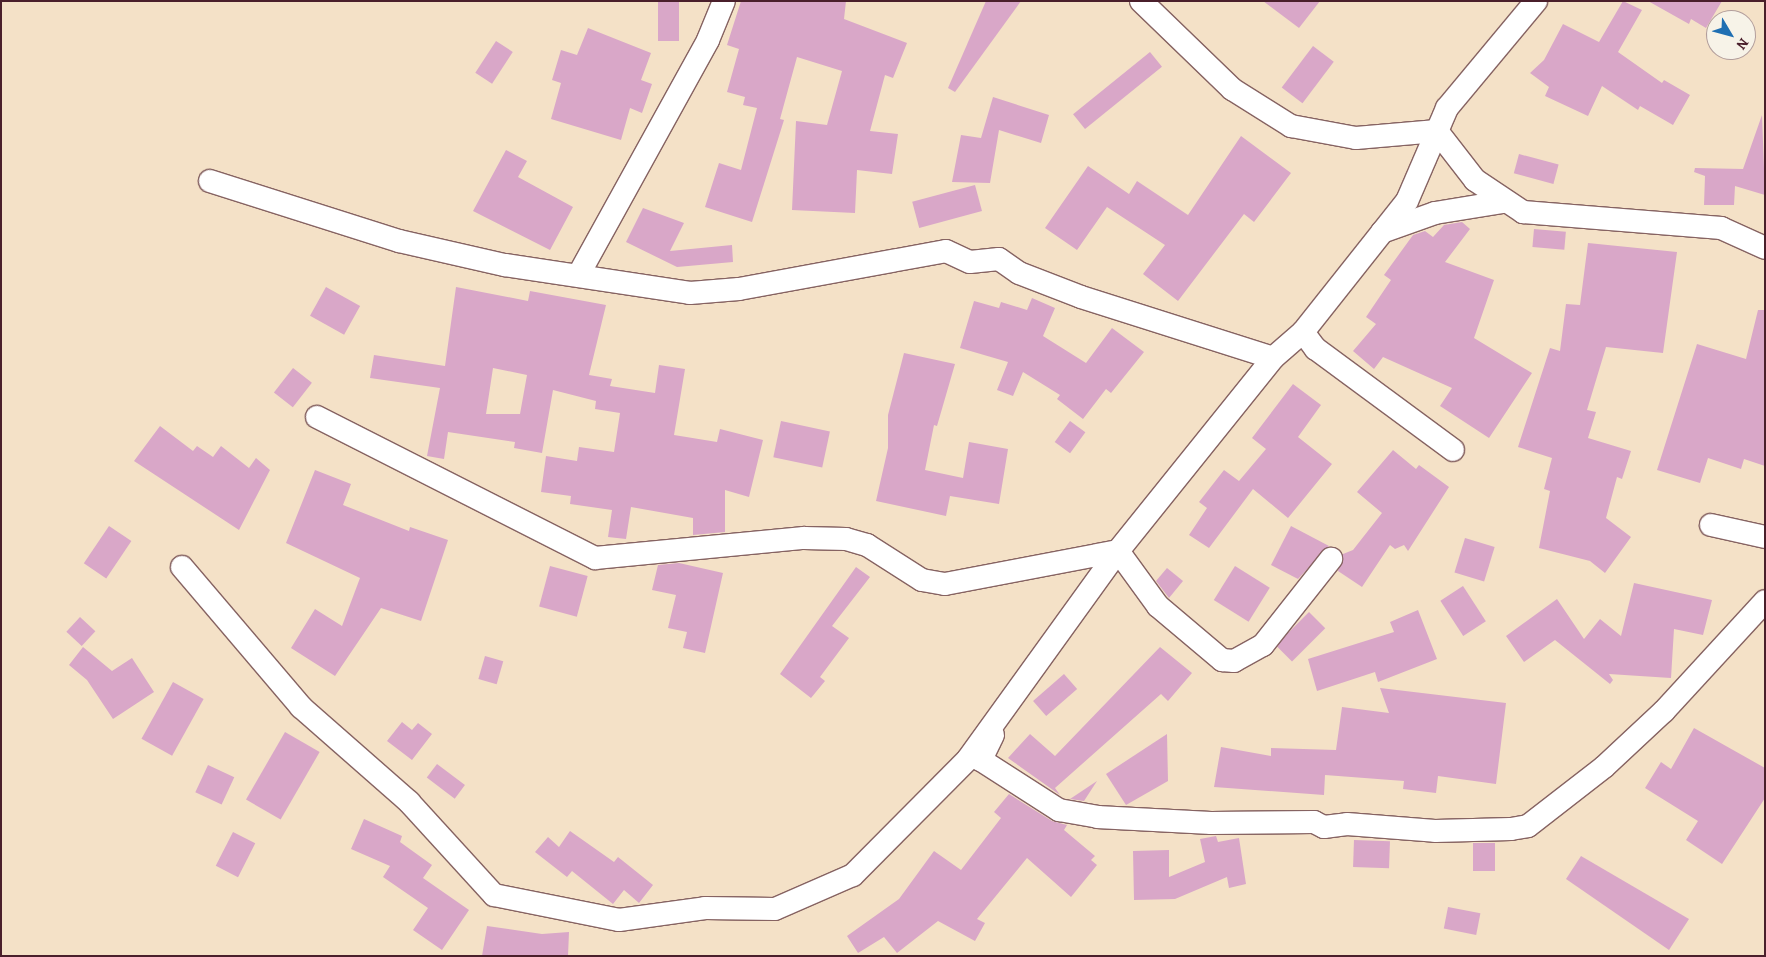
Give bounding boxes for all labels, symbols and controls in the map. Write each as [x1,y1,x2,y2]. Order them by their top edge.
north arrow [1706,10,1756,60]
text: N [1732,34,1753,54]

